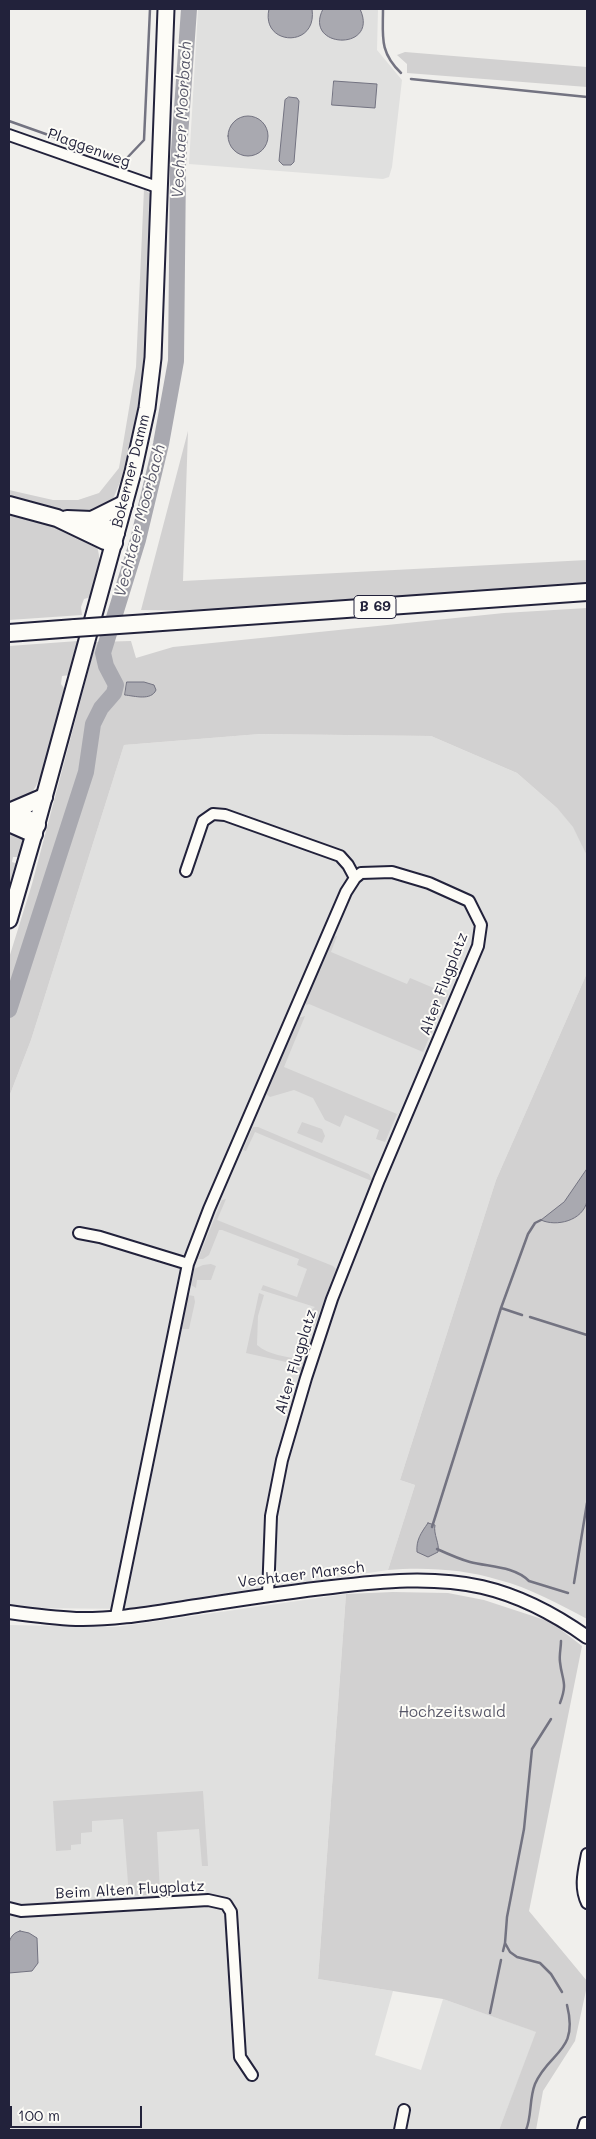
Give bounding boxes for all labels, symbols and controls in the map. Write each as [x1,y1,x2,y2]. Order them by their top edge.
water label: Vechtaer Moorbach [168,41,196,199]
street label: Plaggenweg [45,125,133,171]
street label: Bokerner Damm [108,412,154,530]
water label: Vechtaer Moorbach [110,442,170,600]
road number: B 69 [354,596,396,618]
street label: Alter Flugplatz [416,930,472,1038]
street label: Alter Flugplatz [271,1307,321,1417]
street label: Vechtaer Marsch [237,1558,365,1592]
park label: Hochzeitswald [398,1703,506,1721]
street label: Beim Alten Flugplatz [55,1877,205,1903]
scale bar [12,2096,145,2128]
text: 100 m [18,2105,60,2125]

